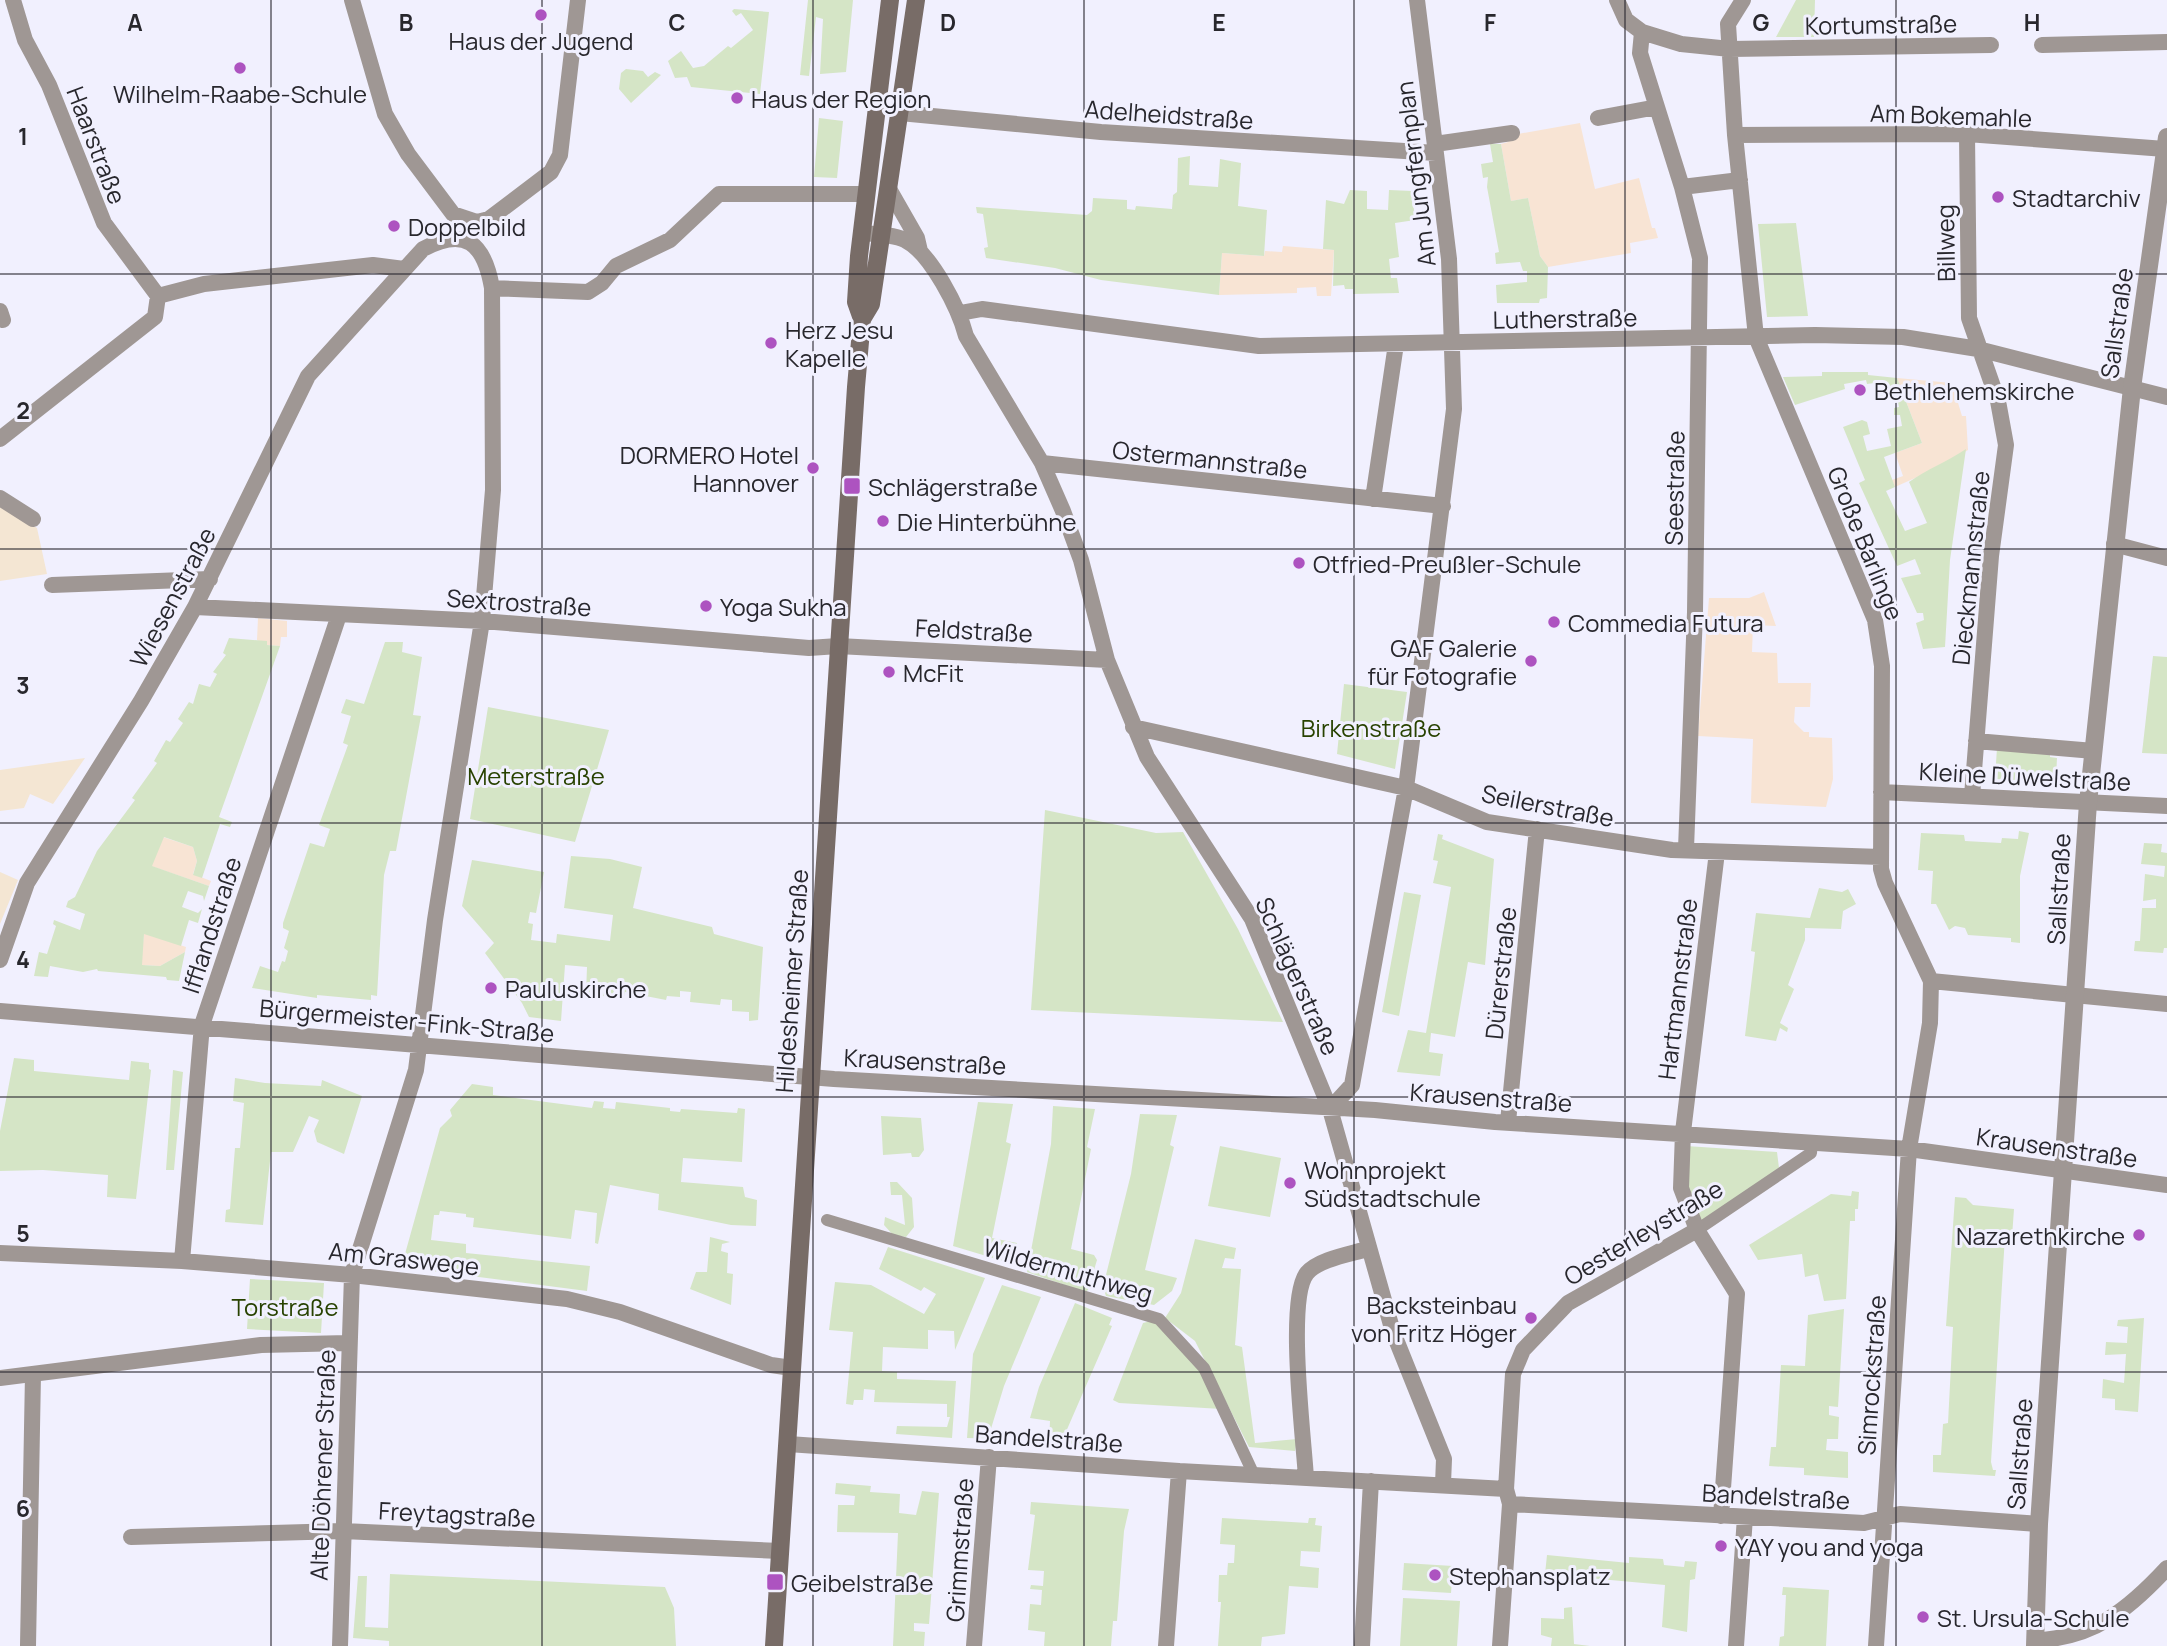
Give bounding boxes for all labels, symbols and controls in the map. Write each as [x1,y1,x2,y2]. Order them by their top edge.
text: A [127,6,143,38]
text: B [399,6,413,38]
text: C [669,6,686,38]
text: D [940,6,956,38]
text: E [1212,6,1226,38]
text: F [1484,6,1496,38]
text: G [1753,6,1770,38]
street label: Kortumstraße [1804,6,1958,42]
text: H [2024,6,2040,38]
marker: Haus der Jugend [533,7,549,23]
place label: Haus der Jugend [449,24,633,57]
marker: Wilhelm-Raabe-Schule [232,60,248,76]
place label: Wilhelm-Raabe-Schule [113,77,367,110]
street label: Am Jungfernplan [1387,79,1443,269]
street label: Haarstraße [59,81,135,209]
place label: Haus der Region [751,82,932,115]
marker: Haus der Region [729,90,745,106]
street label: Adelheidstraße [1083,92,1255,136]
street label: Am Bokemahle [1869,96,2033,134]
text: 1 [18,120,28,152]
place label: Stadtarchiv [2012,181,2141,214]
marker: Stadtarchiv [1990,189,2006,205]
street label: Billweg [1928,204,1962,282]
place label: Doppelbild [408,210,526,243]
marker: Doppelbild [386,218,402,234]
street label: Sallstraße [2092,266,2140,380]
street label: Lutherstraße [1492,300,1638,336]
place label: Herz Jesu Kapelle [785,313,894,374]
marker: Herz Jesu Kapelle [763,335,779,351]
place label: Bethlehemskirche [1874,374,2075,407]
marker: Bethlehemskirche [1852,382,1868,398]
text: 2 [16,394,30,426]
street label: Seestraße [1656,430,1692,546]
street label: Ostermannstraße [1111,432,1309,486]
place label: DORMERO Hotel Hannover [620,438,799,499]
marker: DORMERO Hotel Hannover [805,460,821,476]
street label: Große Barlinge [1820,461,1912,625]
street label: Dieckmannstraße [1943,469,1997,667]
place label: Schlägerstraße [868,470,1038,503]
marker: Schlägerstraße [842,476,862,496]
place label: Die Hinterbühne [897,505,1077,538]
marker: Die Hinterbühne [875,513,891,529]
street label: Wiesenstraße [121,521,223,673]
place label: Otfried-Preußler-Schule [1313,547,1581,580]
marker: Otfried-Preußler-Schule [1291,555,1307,571]
street label: Sextrostraße [445,580,593,624]
place label: Yoga Sukha [720,590,847,623]
marker: Yoga Sukha [698,598,714,614]
place label: Commedia Futura [1568,606,1764,639]
street label: Feldstraße [914,610,1034,650]
marker: Commedia Futura [1546,614,1562,630]
place label: GAF Galerie für Fotografie [1367,631,1517,692]
marker: GAF Galerie für Fotografie [1523,653,1539,669]
place label: McFit [903,656,964,689]
marker: McFit [881,664,897,680]
text: 3 [16,669,30,701]
park label: Birkenstraße [1301,711,1441,744]
street label: Kleine Düwelstraße [1918,754,2132,798]
park label: Meterstraße [467,759,605,792]
street label: Seilerstraße [1479,776,1617,834]
street label: Sallstraße [2039,832,2077,946]
street label: Ifflandstraße [173,852,249,998]
street label: Hildesheimer Straße [767,868,815,1094]
street label: Schlägerstraße [1248,892,1348,1060]
street label: Hartmannstraße [1650,896,1704,1082]
street label: Dürerstraße [1477,905,1523,1041]
text: 4 [16,943,30,975]
place label: Pauluskirche [505,972,646,1005]
marker: Pauluskirche [483,980,499,996]
street label: Bürgermeister-Fink-Straße [258,991,556,1049]
street label: Krausenstraße [843,1040,1007,1082]
street label: Krausenstraße [1409,1075,1573,1119]
street label: Krausenstraße [1974,1119,2140,1175]
place label: Wohnprojekt Südstadtschule [1304,1153,1481,1214]
street label: Oesterleystraße [1557,1172,1729,1292]
marker: Wohnprojekt Südstadtschule [1282,1175,1298,1191]
text: 5 [16,1217,30,1249]
place label: Nazarethkirche [1956,1219,2125,1252]
marker: Nazarethkirche [2131,1227,2147,1243]
street label: Wildermuthweg [979,1230,1157,1310]
street label: Am Graswege [327,1234,481,1282]
place label: Backsteinbau von Fritz Höger [1351,1288,1517,1349]
park label: Torstraße [232,1290,338,1323]
street label: Simrockstraße [1849,1294,1893,1456]
marker: Backsteinbau von Fritz Höger [1523,1310,1539,1326]
street label: Alte Döhrener Straße [301,1349,343,1581]
street label: Sallstraße [1999,1397,2039,1511]
street label: Bandelstraße [974,1416,1124,1460]
street label: Bandelstraße [1701,1476,1851,1516]
street label: Grimmstraße [938,1477,980,1623]
text: 6 [16,1492,30,1524]
street label: Freytagstraße [378,1493,536,1535]
place label: YAY you and yoga [1735,1530,1924,1563]
marker: YAY you and yoga [1713,1538,1729,1554]
place label: Stephansplatz [1449,1559,1611,1592]
place label: Geibelstraße [791,1566,934,1599]
marker: Stephansplatz [1427,1567,1443,1583]
marker: Geibelstraße [765,1572,785,1592]
place label: St. Ursula-Schule [1937,1601,2129,1634]
marker: St. Ursula-Schule [1915,1609,1931,1625]

